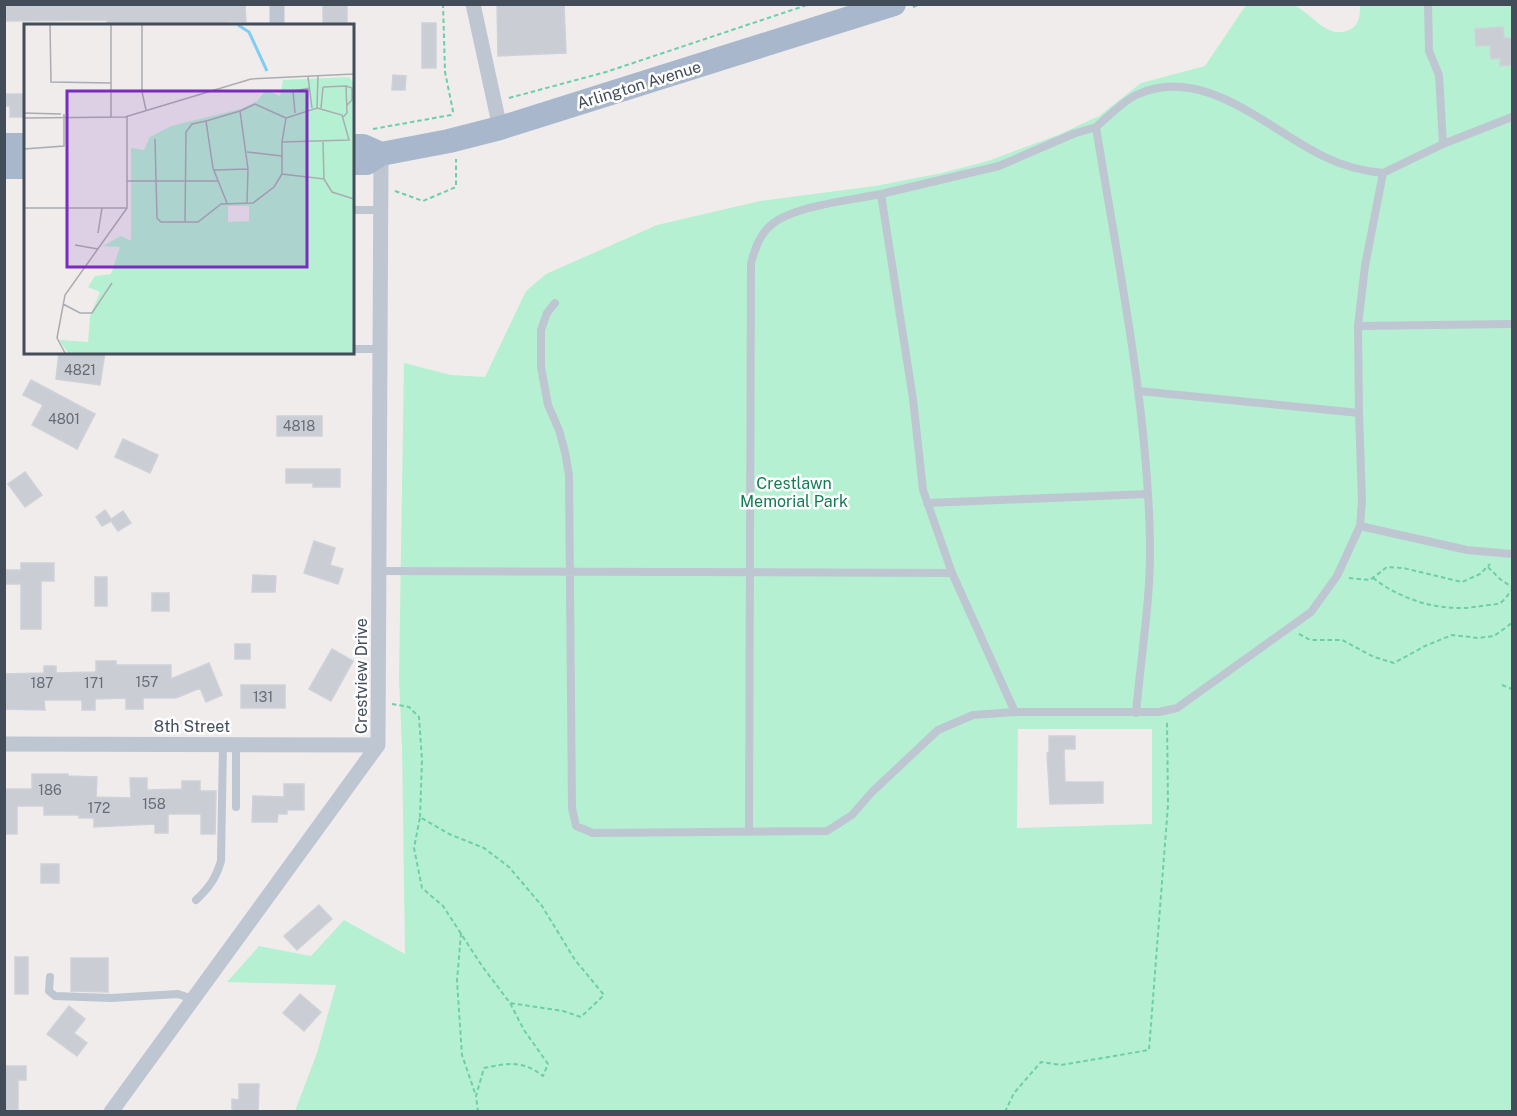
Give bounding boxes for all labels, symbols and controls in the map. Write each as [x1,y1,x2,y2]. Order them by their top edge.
inset map [24,24,354,354]
street label: Arlington Avenue [575,57,703,113]
house number: 4821 [64,362,96,378]
house number: 4801 [48,411,80,427]
house number: 4818 [283,418,315,434]
park label: Crestlawn Memorial Park [740,474,848,511]
street label: Crestview Drive [352,618,371,734]
house number: 157 [135,674,159,690]
house number: 187 [31,675,53,691]
house number: 171 [84,675,104,691]
house number: 131 [253,689,273,705]
street label: 8th Street [154,717,230,736]
house number: 186 [38,782,62,798]
house number: 158 [142,796,166,812]
house number: 172 [88,800,110,816]

